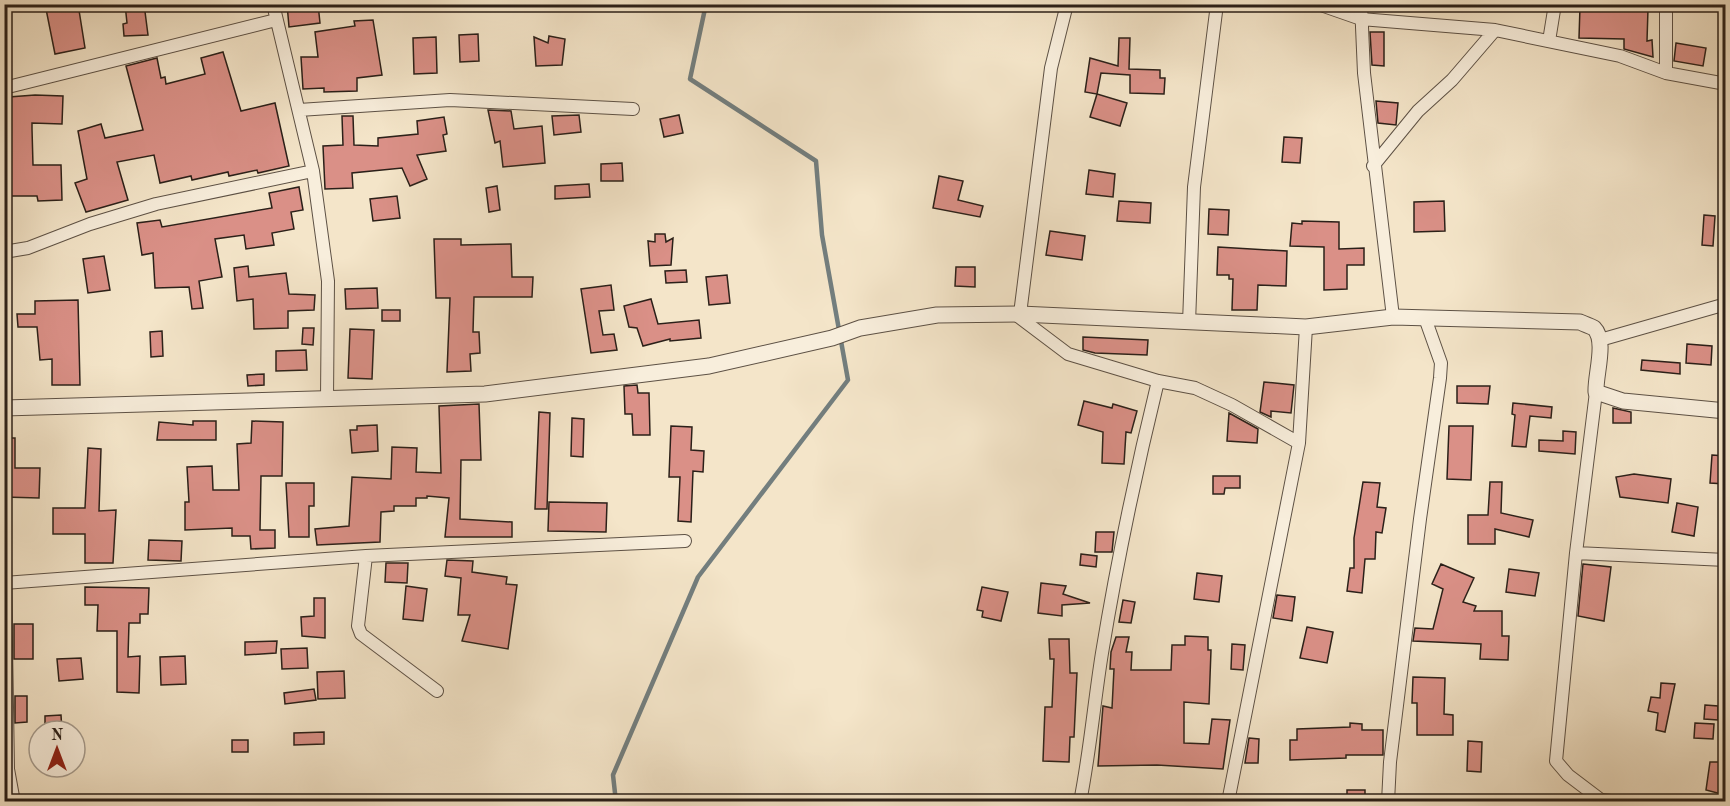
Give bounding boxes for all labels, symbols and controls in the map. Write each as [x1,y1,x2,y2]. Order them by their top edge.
north arrow [27,719,87,779]
text: N [51,728,64,744]

